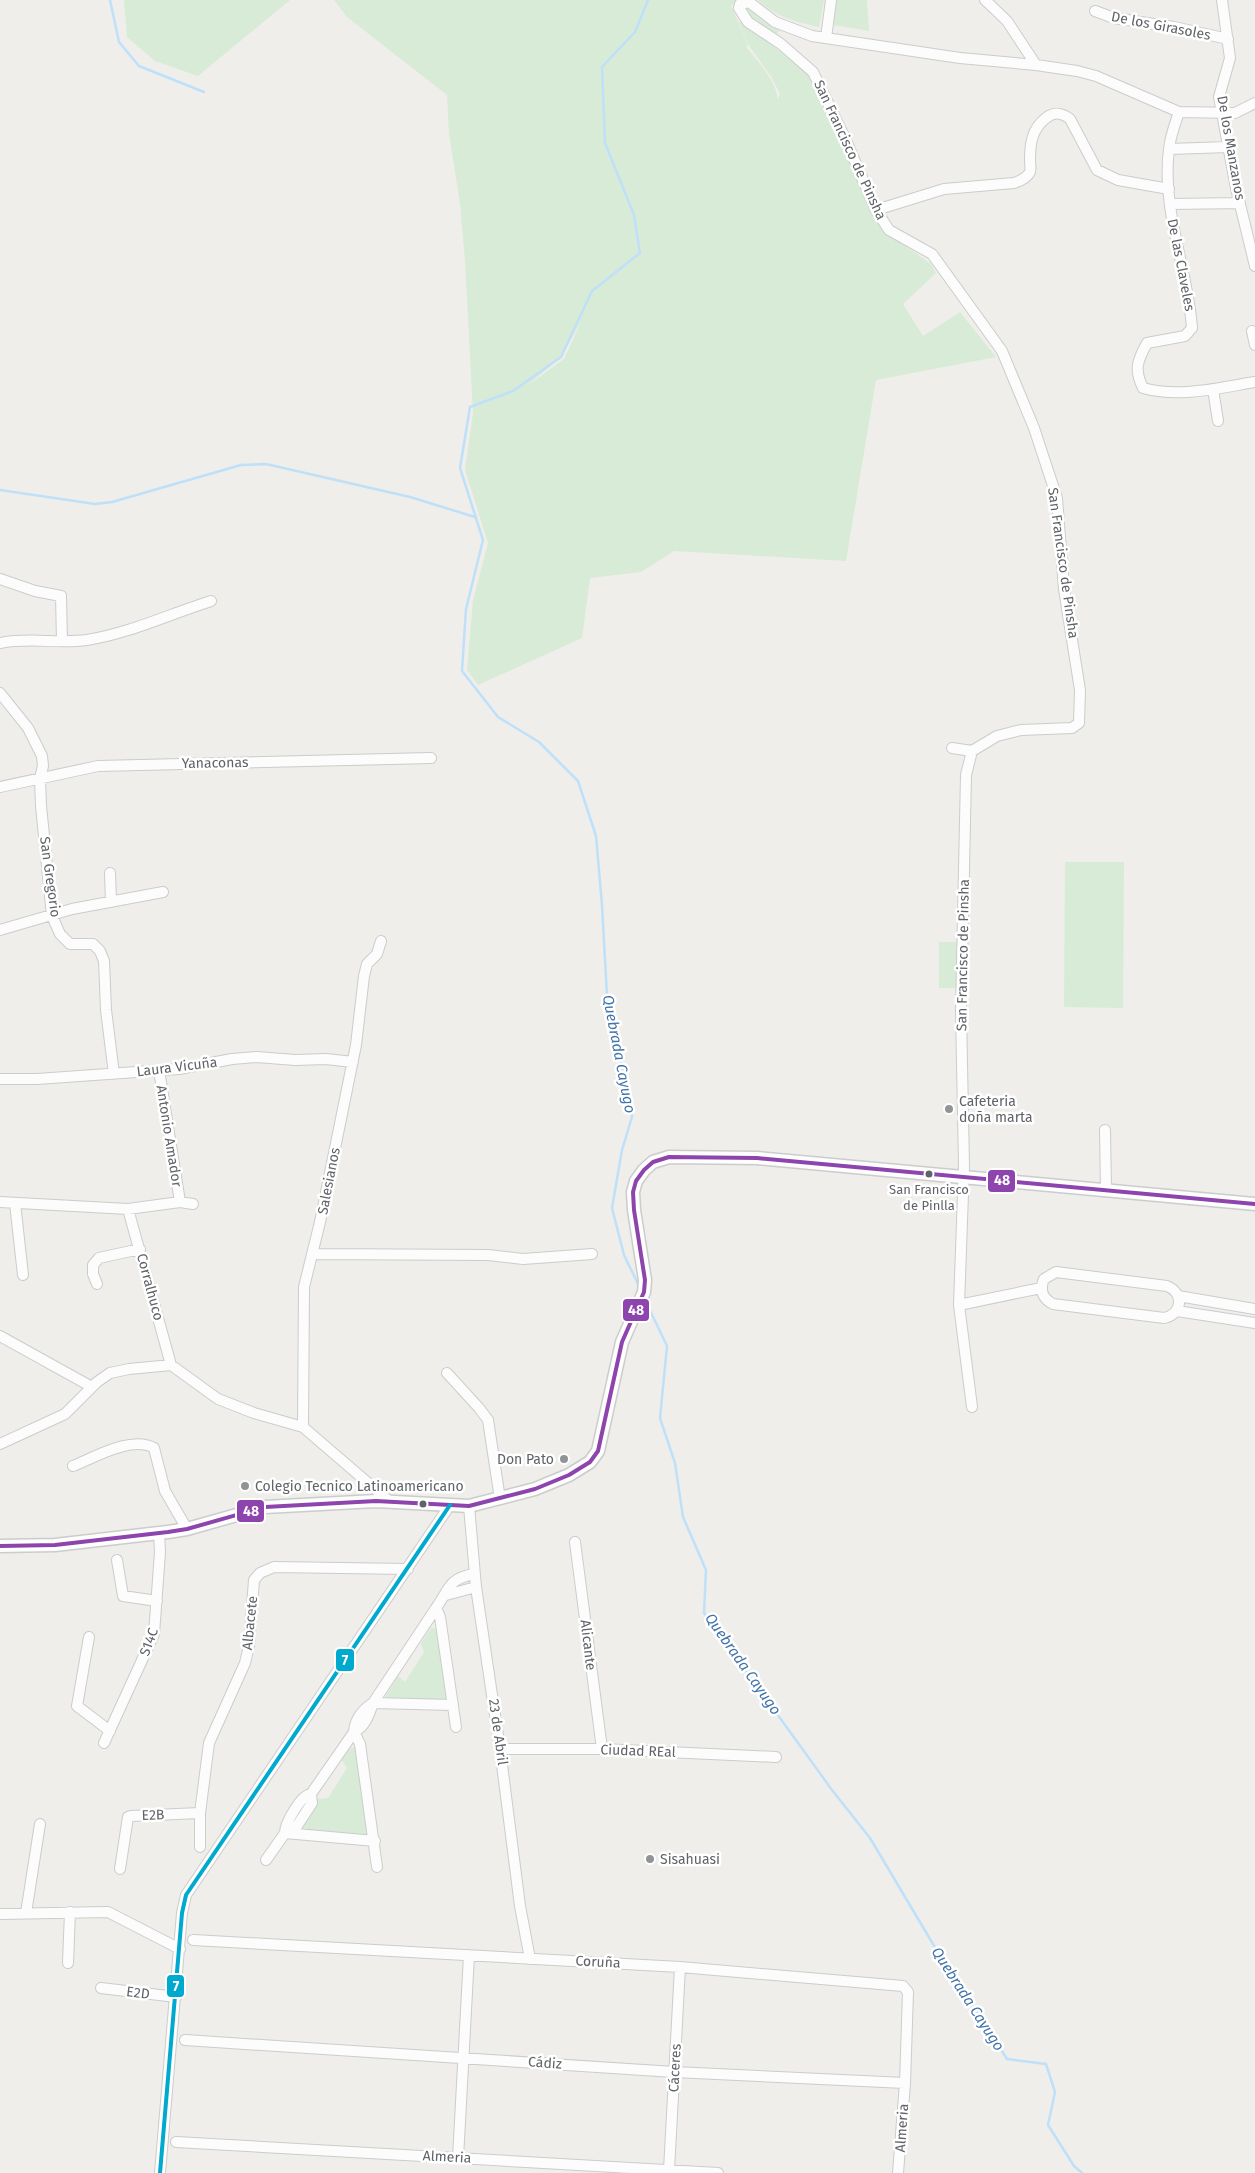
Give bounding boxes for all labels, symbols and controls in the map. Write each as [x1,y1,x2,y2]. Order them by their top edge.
street label: De los Girasoles [1110,8,1213,44]
street label: San Francisco de Pinsha [810,77,890,223]
street label: De los Manzanos [1213,94,1249,202]
street label: De las Claveles [1164,217,1198,313]
street label: San Francisco de Pinsha [1044,486,1082,640]
street label: Yanaconas [181,754,249,772]
street label: San Gregorio [36,836,64,918]
street label: San Francisco de Pinsha [953,879,973,1031]
water label: Quebrada Cayugo [599,993,639,1115]
street label: Laura Vicuña [136,1054,218,1080]
street label: Antonio Amador [153,1084,186,1189]
place label: Cafeteria doña marta [959,1093,1033,1126]
marker: Cafeteria doña marta [943,1103,955,1115]
street label: Salesianos [314,1146,344,1216]
marker: San Francisco de Pinlla [924,1169,934,1179]
line badge: 48 [987,1169,1016,1193]
text: 48 [994,1172,1010,1189]
place label: San Francisco de Pinlla [889,1182,969,1213]
street label: Corralhuco [133,1252,167,1322]
line badge: 48 [622,1298,650,1322]
text: 48 [628,1302,644,1319]
place label: Don Pato [497,1451,554,1468]
marker: Don Pato [558,1453,570,1465]
place label: Colegio Tecnico Latinoamericano [255,1478,464,1495]
marker: Colegio Tecnico Latinoamericano [239,1480,251,1492]
line badge: 48 [236,1499,265,1523]
unlabelled marker [418,1499,428,1509]
text: 48 [243,1503,259,1520]
street label: Albacete [239,1595,261,1651]
water label: Quebrada Cayugo [701,1610,785,1718]
street label: Alicante [576,1619,600,1671]
street label: S14C [136,1626,162,1658]
line badge: 7 [335,1648,355,1672]
text: 7 [342,1652,349,1669]
street label: 23 de Abril [485,1698,511,1766]
street label: Ciudad REal [600,1741,676,1761]
street label: E2B [141,1806,165,1824]
place label: Sisahuasi [660,1851,720,1868]
marker: Sisahuasi [644,1853,656,1865]
water label: Quebrada Cayugo [928,1944,1008,2054]
street label: Coruña [575,1952,621,1972]
line badge: 7 [166,1974,185,1998]
text: 7 [173,1978,180,1995]
street label: E2D [125,1983,151,2003]
street label: Cáceres [665,2043,685,2093]
street label: Cádiz [528,2053,562,2073]
street label: Almeria [892,2103,912,2153]
street label: Almeria [422,2147,472,2167]

